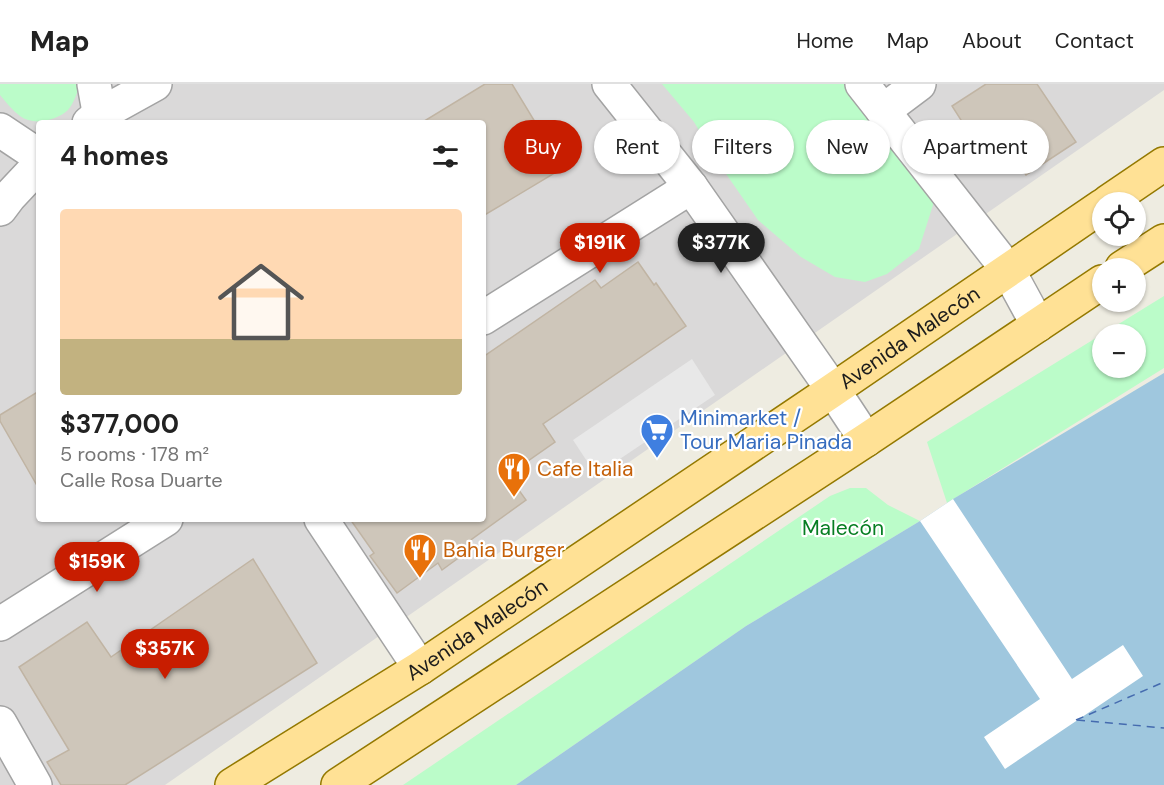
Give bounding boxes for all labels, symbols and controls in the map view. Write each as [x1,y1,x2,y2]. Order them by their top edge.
text: Map [30,23,90,60]
text: Home [796,27,854,55]
text: Map [887,27,929,55]
text: About [962,27,1022,55]
text: Contact [1055,27,1134,55]
chip: Buy [504,120,582,174]
chip: Rent [594,120,680,174]
chip: Filters [692,120,794,174]
chip: New [806,120,890,174]
chip: Apartment [902,120,1049,174]
text: 4 homes [60,139,169,173]
icon: filters [429,140,462,173]
map controls [1092,192,1146,378]
button: locate [1092,192,1146,246]
pin: $191K [558,223,642,274]
pin: $377K [679,223,763,274]
text: $191K [574,229,626,255]
text: $377K [692,229,750,255]
icon: home [207,248,315,356]
button: + [1092,258,1146,312]
street label: Avenida Malecón [834,280,985,396]
button: − [1092,324,1146,378]
place label: Minimarket / Tour Maria Pinada [680,404,852,456]
text: $377,000 [60,407,179,441]
supermarket icon: Minimarket / Tour Maria Pinada [639,412,675,459]
text: 5 rooms · 178 m² [60,441,209,467]
restaurant icon: Cafe Italia [496,451,532,498]
place label: Cafe Italia [537,455,633,483]
text: Calle Rosa Duarte [60,467,223,493]
park label: Malecón [802,514,884,542]
restaurant icon: Bahia Burger [402,532,438,579]
place label: Bahia Burger [443,536,565,564]
pin: $159K [55,542,139,593]
text: $159K [68,548,126,574]
street label: Avenida Malecón [401,572,553,687]
pin: $357K [123,629,207,680]
text: $357K [135,635,195,661]

